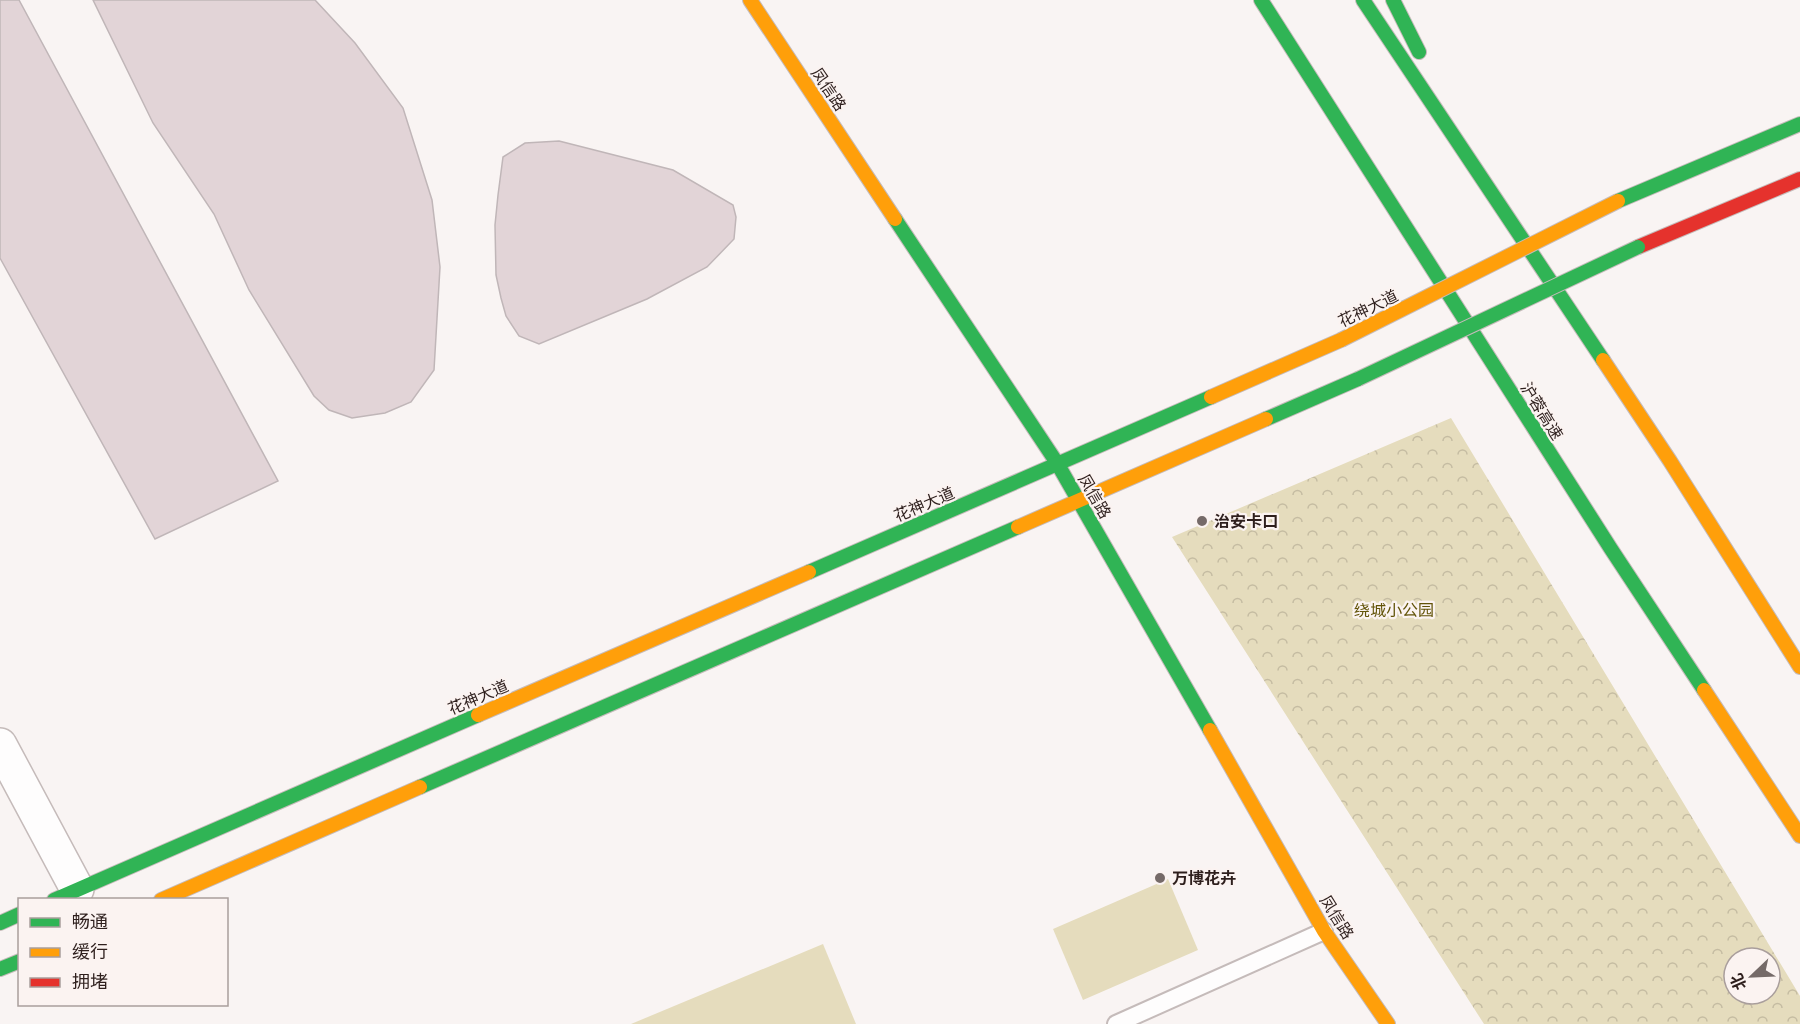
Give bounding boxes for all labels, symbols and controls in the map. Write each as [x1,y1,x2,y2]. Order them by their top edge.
street label: 凤信路 [807,64,851,114]
street label: 花神大道 [1335,285,1401,331]
street label: 沪蓉高速 [1517,379,1567,443]
street label: 凤信路 [1074,470,1116,522]
street label: 花神大道 [891,482,957,526]
place label: 治安卡口 [1214,511,1278,531]
marker: 治安卡口 [1195,514,1209,528]
park label: 绕城小公园 [1354,600,1434,620]
street label: 花神大道 [445,675,511,719]
place label: 万博花卉 [1172,868,1236,888]
marker: 万博花卉 [1153,871,1167,885]
street label: 凤信路 [1316,891,1358,943]
legend [18,898,228,1006]
text: 畅通 [72,910,108,933]
text: 缓行 [72,940,108,963]
north arrow [1722,946,1782,1006]
text: 拥堵 [72,970,108,993]
text: 北 [1726,971,1751,993]

